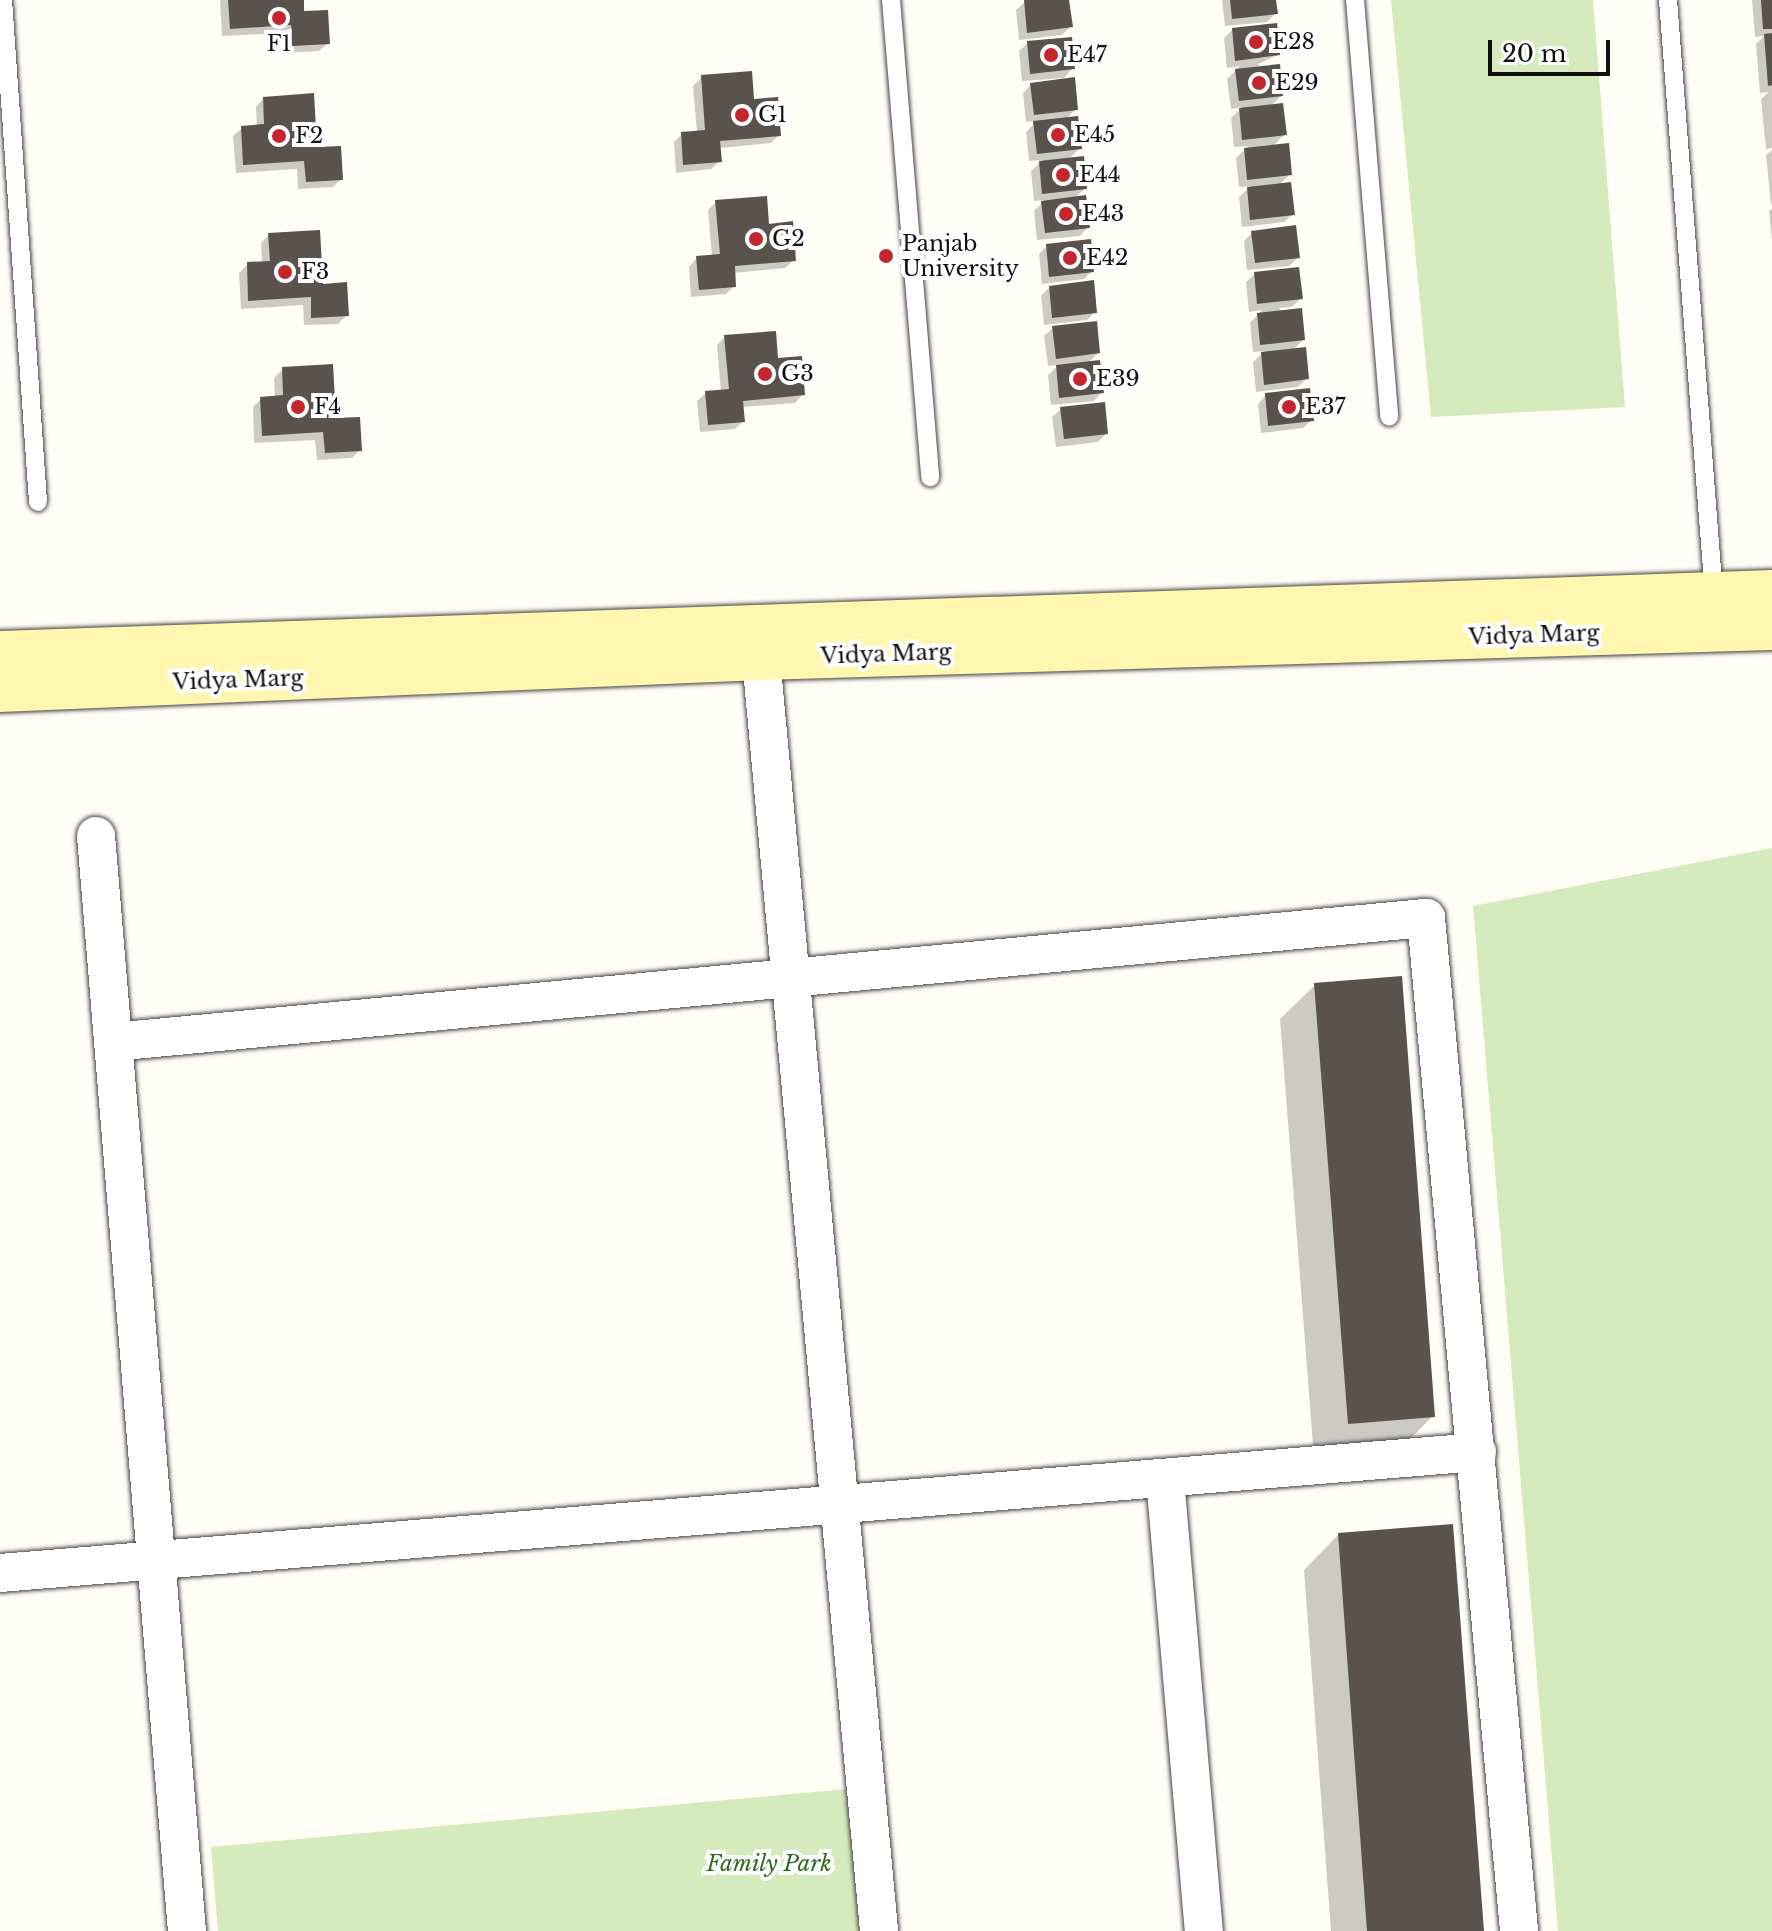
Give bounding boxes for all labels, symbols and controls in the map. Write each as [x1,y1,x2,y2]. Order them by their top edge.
marker: F1 [270,9,288,27]
scale bar [1492,24,1614,74]
place label: E28 [1272,29,1315,55]
place label: F1 [267,31,291,57]
marker: E28 [1247,33,1265,51]
text: 20 m [1502,39,1567,68]
place label: E47 [1067,42,1107,68]
marker: E47 [1042,46,1060,64]
place label: E29 [1275,70,1319,96]
marker: E29 [1250,74,1268,92]
place label: G1 [758,102,787,128]
marker: G1 [733,106,751,124]
place label: E45 [1074,122,1115,148]
place label: F2 [295,123,323,149]
marker: E45 [1049,126,1067,144]
marker: F2 [270,127,288,145]
place label: E44 [1079,162,1121,188]
marker: E44 [1054,166,1072,184]
place label: E43 [1082,201,1124,227]
marker: E43 [1057,205,1075,223]
place label: G2 [772,226,805,252]
marker: G2 [747,230,765,248]
place label: Panjab University [902,230,1019,282]
place label: E42 [1086,245,1128,271]
marker: Panjab University [877,247,895,265]
marker: E42 [1061,249,1079,267]
place label: F3 [301,259,329,285]
marker: F3 [276,263,294,281]
place label: G3 [781,361,814,387]
marker: G3 [756,365,774,383]
place label: E39 [1096,366,1140,392]
marker: E39 [1071,370,1089,388]
place label: F4 [314,394,341,420]
place label: E37 [1305,394,1346,420]
marker: F4 [289,398,307,416]
marker: E37 [1280,398,1298,416]
street label: Vidya Marg [1468,620,1600,650]
street label: Vidya Marg [820,639,952,669]
street label: Vidya Marg [172,665,304,695]
park label: Family Park [706,1851,832,1877]

